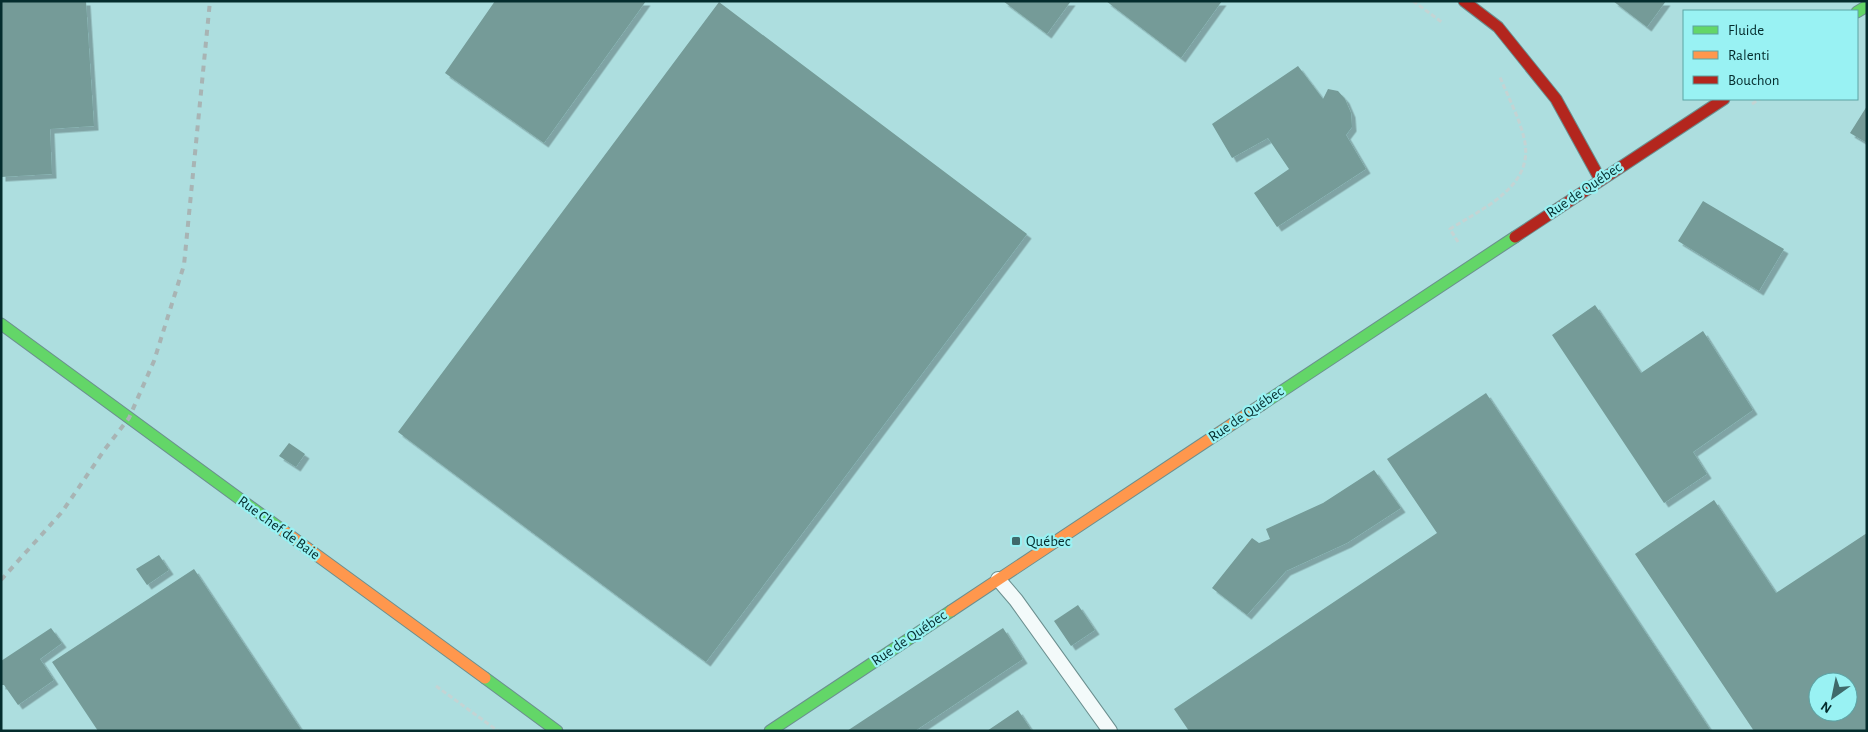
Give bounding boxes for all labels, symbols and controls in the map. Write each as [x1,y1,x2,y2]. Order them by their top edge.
legend [1683,10,1858,100]
text: Fluide [1728,23,1764,38]
text: Ralenti [1728,48,1770,63]
text: Bouchon [1728,73,1779,88]
street label: Rue de Québec [1544,159,1624,220]
street label: Rue de Québec [1206,383,1286,444]
street label: Rue Chef de Baie [235,493,323,563]
place label: Québec [1026,534,1071,549]
marker: Québec [1010,535,1022,547]
street label: Rue de Québec [869,607,949,668]
north arrow [1808,672,1858,722]
text: N [1819,699,1834,716]

